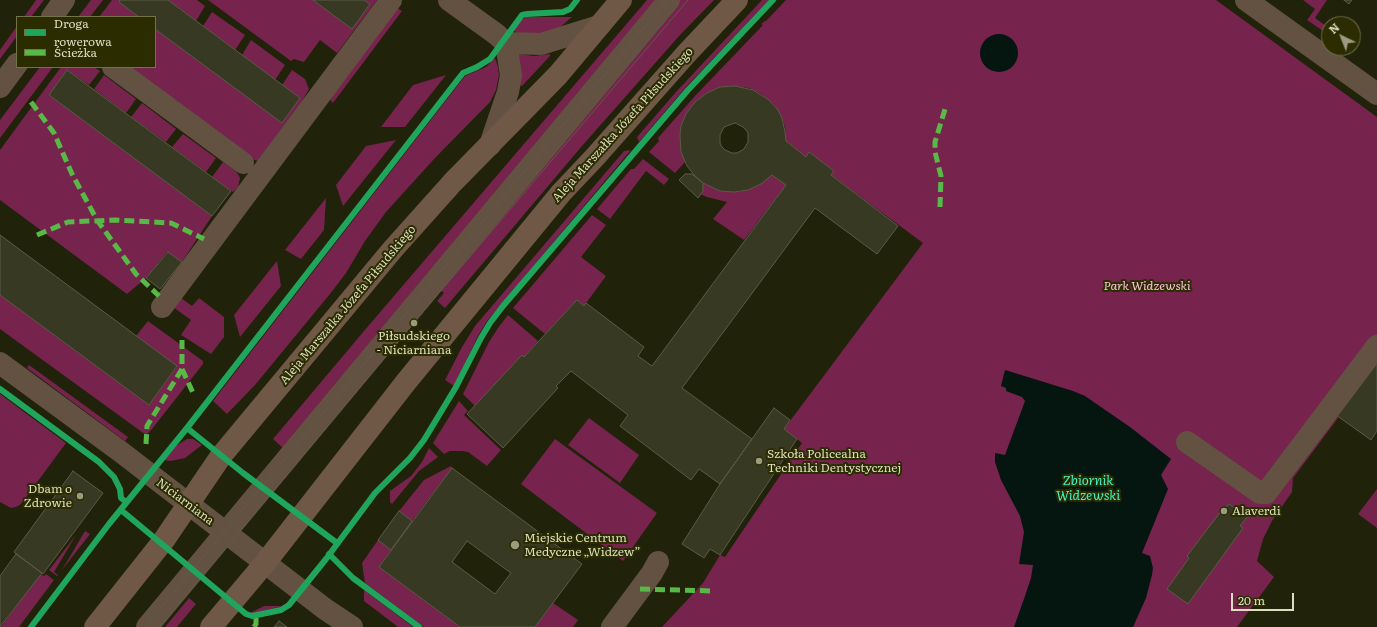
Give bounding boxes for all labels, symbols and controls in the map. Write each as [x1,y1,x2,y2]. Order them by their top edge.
text: Droga rowerowa [54,14,112,50]
legend [16,16,156,68]
north arrow [1321,16,1361,56]
text: N [1325,19,1342,37]
text: Ścieżka [54,43,97,61]
street label: Aleja Marszałka Józefa Piłsudskiego [550,45,696,205]
street label: Aleja Marszałka Józefa Piłsudskiego [277,222,419,388]
park label: Park Widzewski [1103,279,1191,293]
marker: Piłsudskiego - Niciarniana [409,318,419,328]
place label: Piłsudskiego - Niciarniana [376,329,452,357]
place label: Szkoła Policealna Techniki Dentystycznej [767,447,901,475]
marker: Szkoła Policealna Techniki Dentystycznej [754,456,764,466]
water label: Zbiornik Widzewski [1056,473,1120,504]
street label: Niciarniana [153,476,217,528]
place label: Dbam o Zdrowie [24,482,72,510]
marker: Dbam o Zdrowie [75,491,85,501]
place label: Alaverdi [1232,504,1281,518]
marker: Alaverdi [1219,506,1229,516]
place label: Miejskie Centrum Medyczne „Widzew” [524,531,641,559]
marker: Miejskie Centrum Medyczne „Widzew” [509,539,521,551]
scale bar [1233,585,1296,611]
text: 20 m [1238,591,1265,609]

